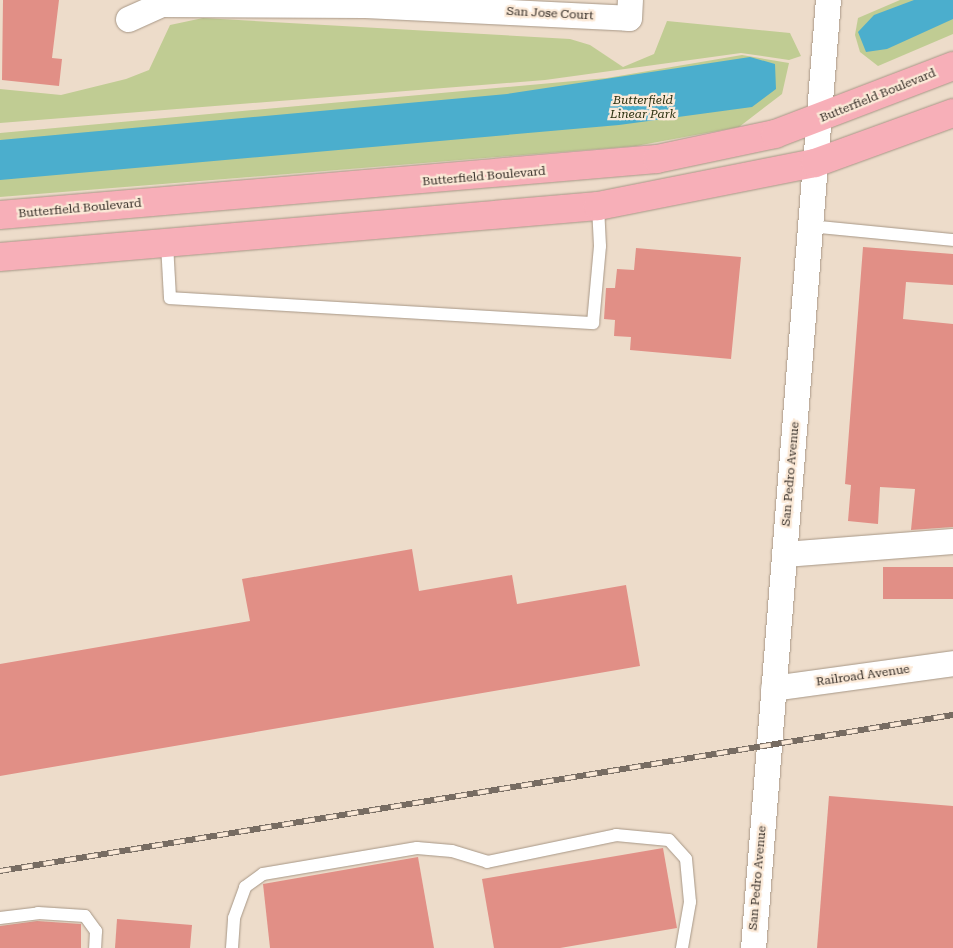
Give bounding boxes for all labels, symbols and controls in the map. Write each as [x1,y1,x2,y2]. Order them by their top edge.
street label: San Jose Court [506,5,594,23]
street label: Butterfield Boulevard [818,66,938,126]
park label: Butterfield Linear Park [610,94,676,122]
street label: Butterfield Boulevard [422,164,546,190]
street label: Butterfield Boulevard [18,196,142,222]
street label: San Pedro Avenue [779,421,803,527]
street label: Railroad Avenue [815,662,911,690]
street label: San Pedro Avenue [746,825,770,931]

